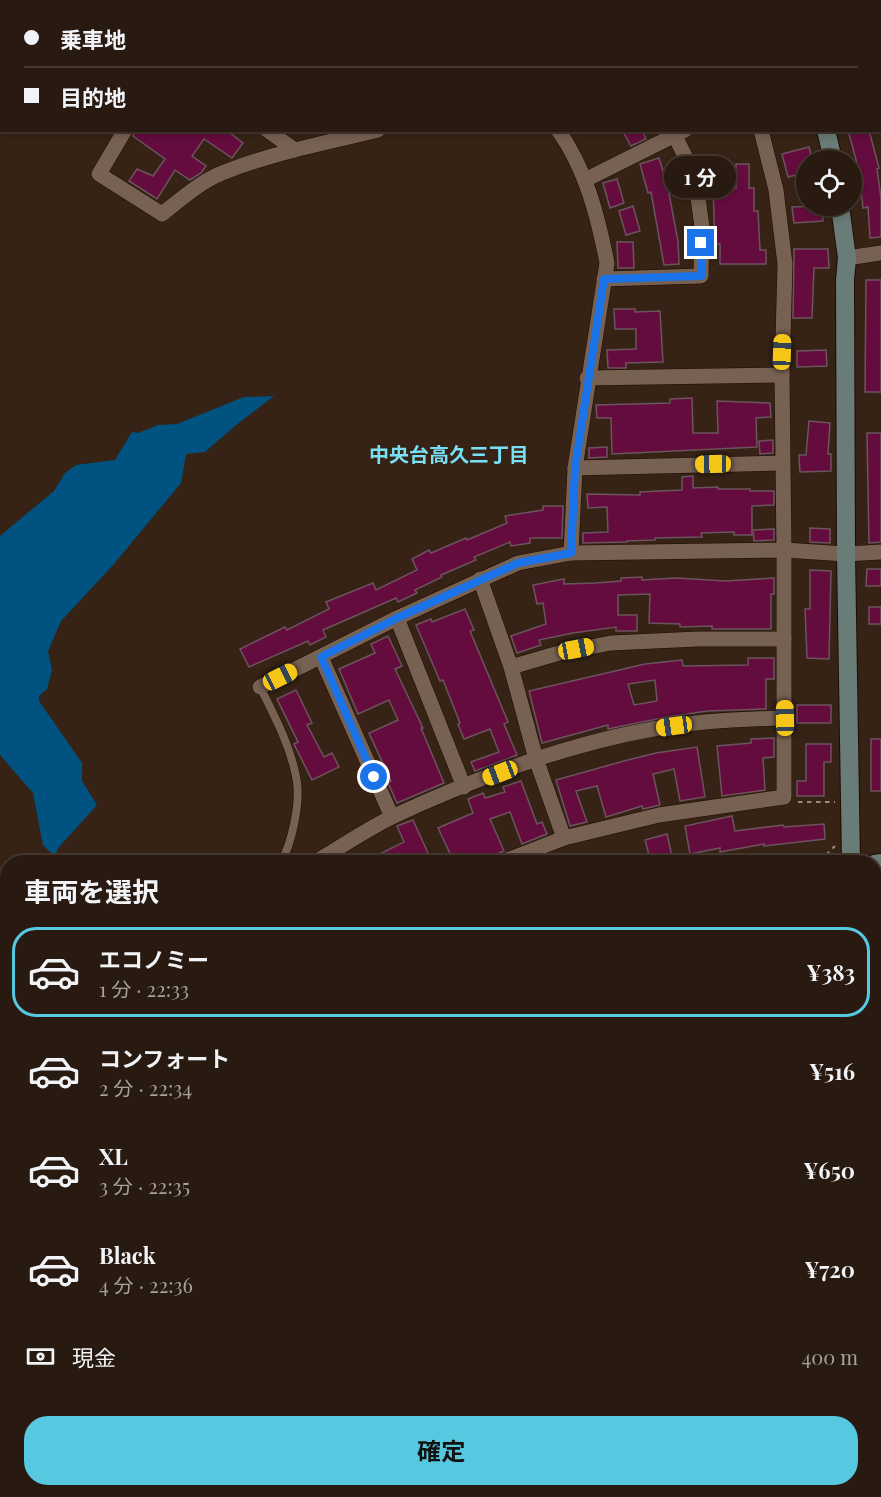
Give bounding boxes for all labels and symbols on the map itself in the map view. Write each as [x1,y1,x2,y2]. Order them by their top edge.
callout: 1 分 [665,156,737,198]
route end [687,229,714,256]
car [772,334,792,370]
district label: 中央台高久三丁目 [369,440,529,467]
car [695,455,731,473]
car [557,637,595,661]
car [260,661,300,693]
car [776,700,794,736]
car [655,715,693,737]
car [480,758,520,788]
route start [360,763,387,790]

